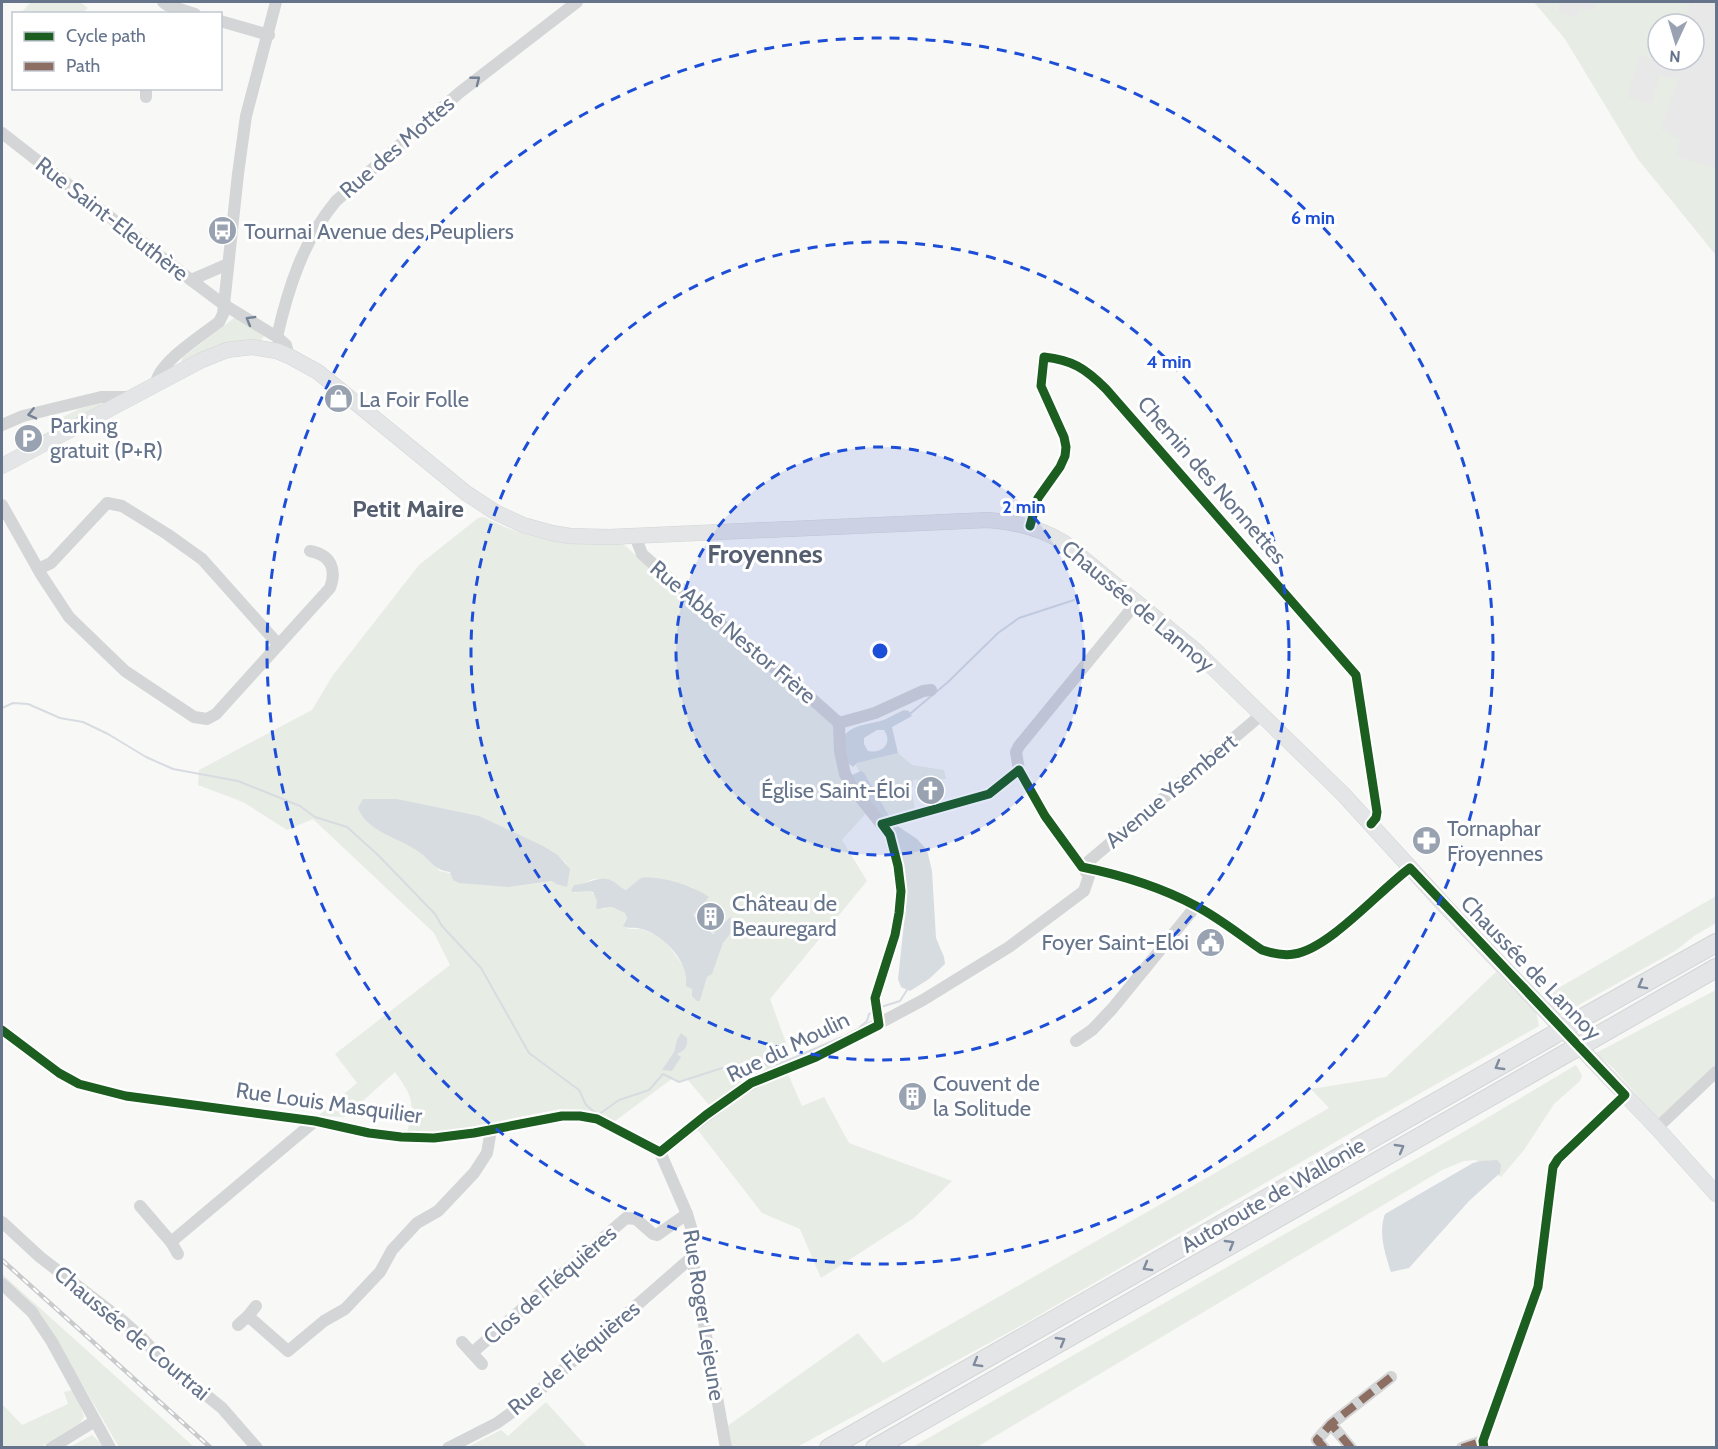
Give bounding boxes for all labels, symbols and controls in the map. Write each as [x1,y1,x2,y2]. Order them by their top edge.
legend [12,12,222,90]
north arrow [1646,12,1706,72]
text: Cycle path [66,25,146,47]
text: N [1669,47,1681,66]
text: Path [66,55,100,77]
one-way arrow [469,77,480,88]
street label: Rue des Mottes [334,90,460,204]
street label: Rue Saint-Eleuthère [30,151,194,287]
text: 6 min [1291,207,1335,229]
bus stop icon: Tournai Avenue des Peupliers [207,215,239,247]
place label: Tournai Avenue des Peupliers [244,218,514,245]
one-way arrow [246,315,257,327]
text: 4 min [1146,351,1192,373]
shop icon: La Foir Folle [322,383,354,415]
place label: La Foir Folle [359,386,469,413]
street label: Chemin des Nonnettes [1132,390,1292,570]
one-way arrow [28,407,38,420]
place label: Parking gratuit (P+R) [50,412,163,464]
parking icon: Parking gratuit (P+R) [13,422,45,454]
district label: Petit Maire [352,494,464,523]
text: 2 min [1002,496,1046,518]
street label: Chaussée de Lannoy [1056,534,1220,678]
district label: Froyennes [707,538,823,570]
street label: Rue Abbé Nestor Frère [645,555,821,709]
centre of rings [870,641,890,661]
street label: Avenue Ysembert [1100,728,1243,854]
church icon: Église Saint-Éloi [915,774,947,806]
place label: Église Saint-Éloi [761,777,910,804]
place label: Tornaphar Froyennes [1447,815,1543,867]
pharmacy icon: Tornaphar Froyennes [1410,825,1442,857]
place label: Château de Beauregard [732,890,837,942]
street label: Chaussée de Lannoy [1455,890,1607,1046]
building icon: Château de Beauregard [695,900,727,932]
public building icon: Foyer Saint-Eloi [1194,926,1226,958]
place label: Foyer Saint-Eloi [1042,929,1189,956]
one-way arrow [1638,978,1648,989]
street label: Rue du Moulin [722,1006,854,1088]
one-way arrow [1495,1059,1505,1070]
place label: Couvent de la Solitude [933,1070,1040,1122]
street label: Rue Louis Masquilier [234,1077,424,1129]
building icon: Couvent de la Solitude [896,1080,928,1112]
street label: Autoroute de Wallonie [1176,1131,1370,1259]
one-way arrow [1394,1144,1404,1155]
street label: Clos de Fléquières [478,1220,622,1350]
street label: Rue Roger Lejeune [677,1227,731,1403]
one-way arrow [1224,1240,1234,1252]
one-way arrow [1143,1259,1153,1271]
street label: Chaussée de Courtrai [49,1260,215,1406]
street label: Rue de Fléquières [503,1295,645,1421]
one-way arrow [1055,1337,1065,1348]
one-way arrow [973,1356,983,1367]

